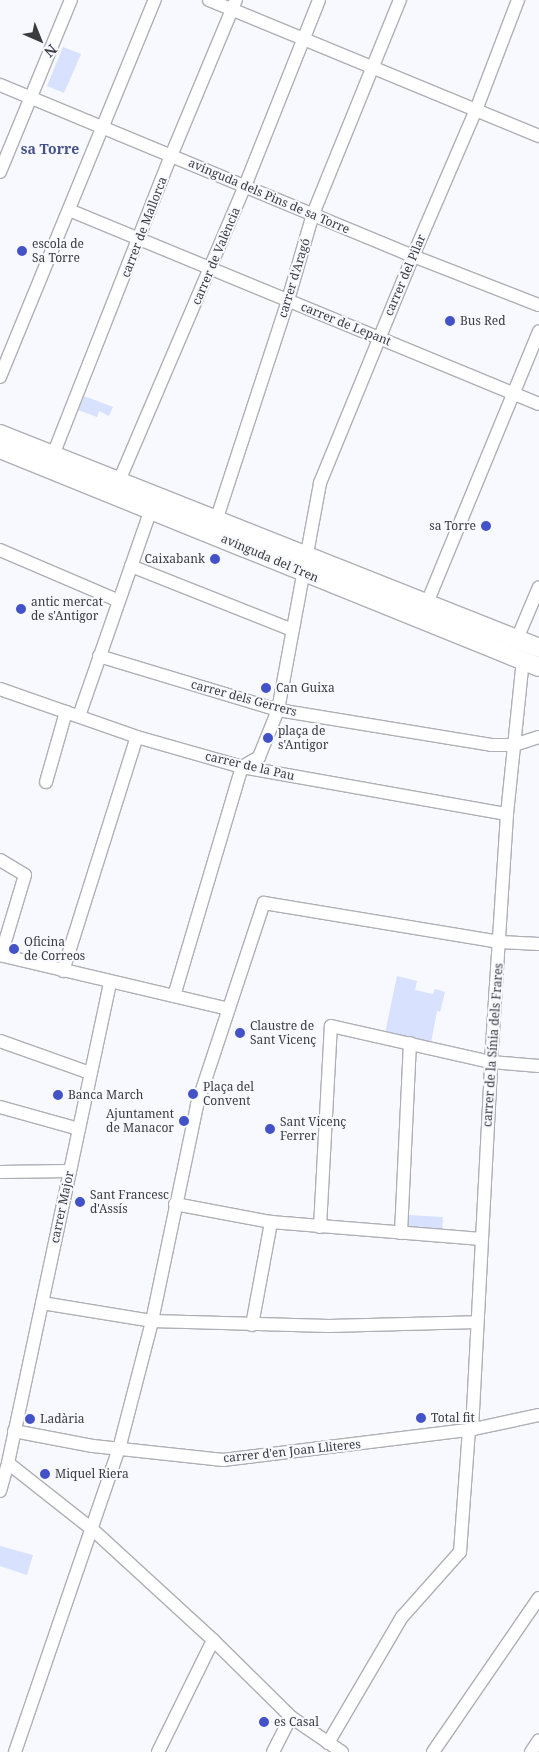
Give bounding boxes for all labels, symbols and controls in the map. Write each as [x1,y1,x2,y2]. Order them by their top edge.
north arrow [15,15,65,65]
text: N [40,40,61,62]
district label: sa Torre [21,141,79,157]
street label: avinguda dels Pins de sa Torre [186,155,352,237]
street label: carrer de Mallorca [118,175,170,279]
street label: carrer de València [189,205,243,307]
street label: carrer del Pilar [381,232,429,318]
place label: escola de Sa Torre [32,237,84,265]
street label: carrer d'Aragó [275,237,313,319]
marker: escola de Sa Torre [16,245,28,257]
street label: carrer de Lepant [299,299,393,349]
place label: Bus Red [460,314,506,328]
marker: Bus Red [444,315,456,327]
place label: sa Torre [429,519,476,533]
marker: sa Torre [480,520,492,532]
street label: avinguda del Tren [219,531,321,585]
place label: Caixabank [144,552,205,566]
marker: Caixabank [209,553,221,565]
place label: antic mercat de s'Antigor [31,595,103,623]
marker: antic mercat de s'Antigor [15,603,27,615]
street label: carrer dels Gerrers [190,677,298,719]
place label: Can Guixa [276,681,335,695]
marker: Can Guixa [260,682,272,694]
place label: plaça de s'Antigor [278,724,328,752]
marker: plaça de s'Antigor [262,732,274,744]
street label: carrer de la Pau [204,749,296,783]
place label: Oficina de Correos [24,935,85,963]
marker: Oficina de Correos [8,943,20,955]
street label: carrer de la Sínia dels Frares [480,963,506,1127]
place label: Claustre de Sant Vicenç [250,1019,316,1047]
marker: Claustre de Sant Vicenç [234,1027,246,1039]
place label: Plaça del Convent [203,1080,254,1108]
place label: Banca March [68,1088,143,1102]
marker: Plaça del Convent [187,1088,199,1100]
marker: Banca March [52,1089,64,1101]
place label: Ajuntament de Manacor [106,1107,174,1135]
marker: Ajuntament de Manacor [178,1115,190,1127]
place label: Sant Vicenç Ferrer [280,1115,346,1143]
marker: Sant Vicenç Ferrer [264,1123,276,1135]
street label: carrer Major [47,1170,77,1244]
place label: Sant Francesc d'Assís [90,1188,169,1216]
marker: Sant Francesc d'Assís [74,1196,86,1208]
place label: Total fit [431,1411,475,1425]
place label: Ladària [40,1412,85,1426]
marker: Total fit [415,1412,427,1424]
marker: Ladària [24,1413,36,1425]
street label: carrer d'en Joan Lliteres [223,1437,361,1465]
place label: Miquel Riera [55,1467,129,1481]
marker: Miquel Riera [39,1468,51,1480]
place label: es Casal [274,1715,319,1729]
marker: es Casal [258,1716,270,1728]

